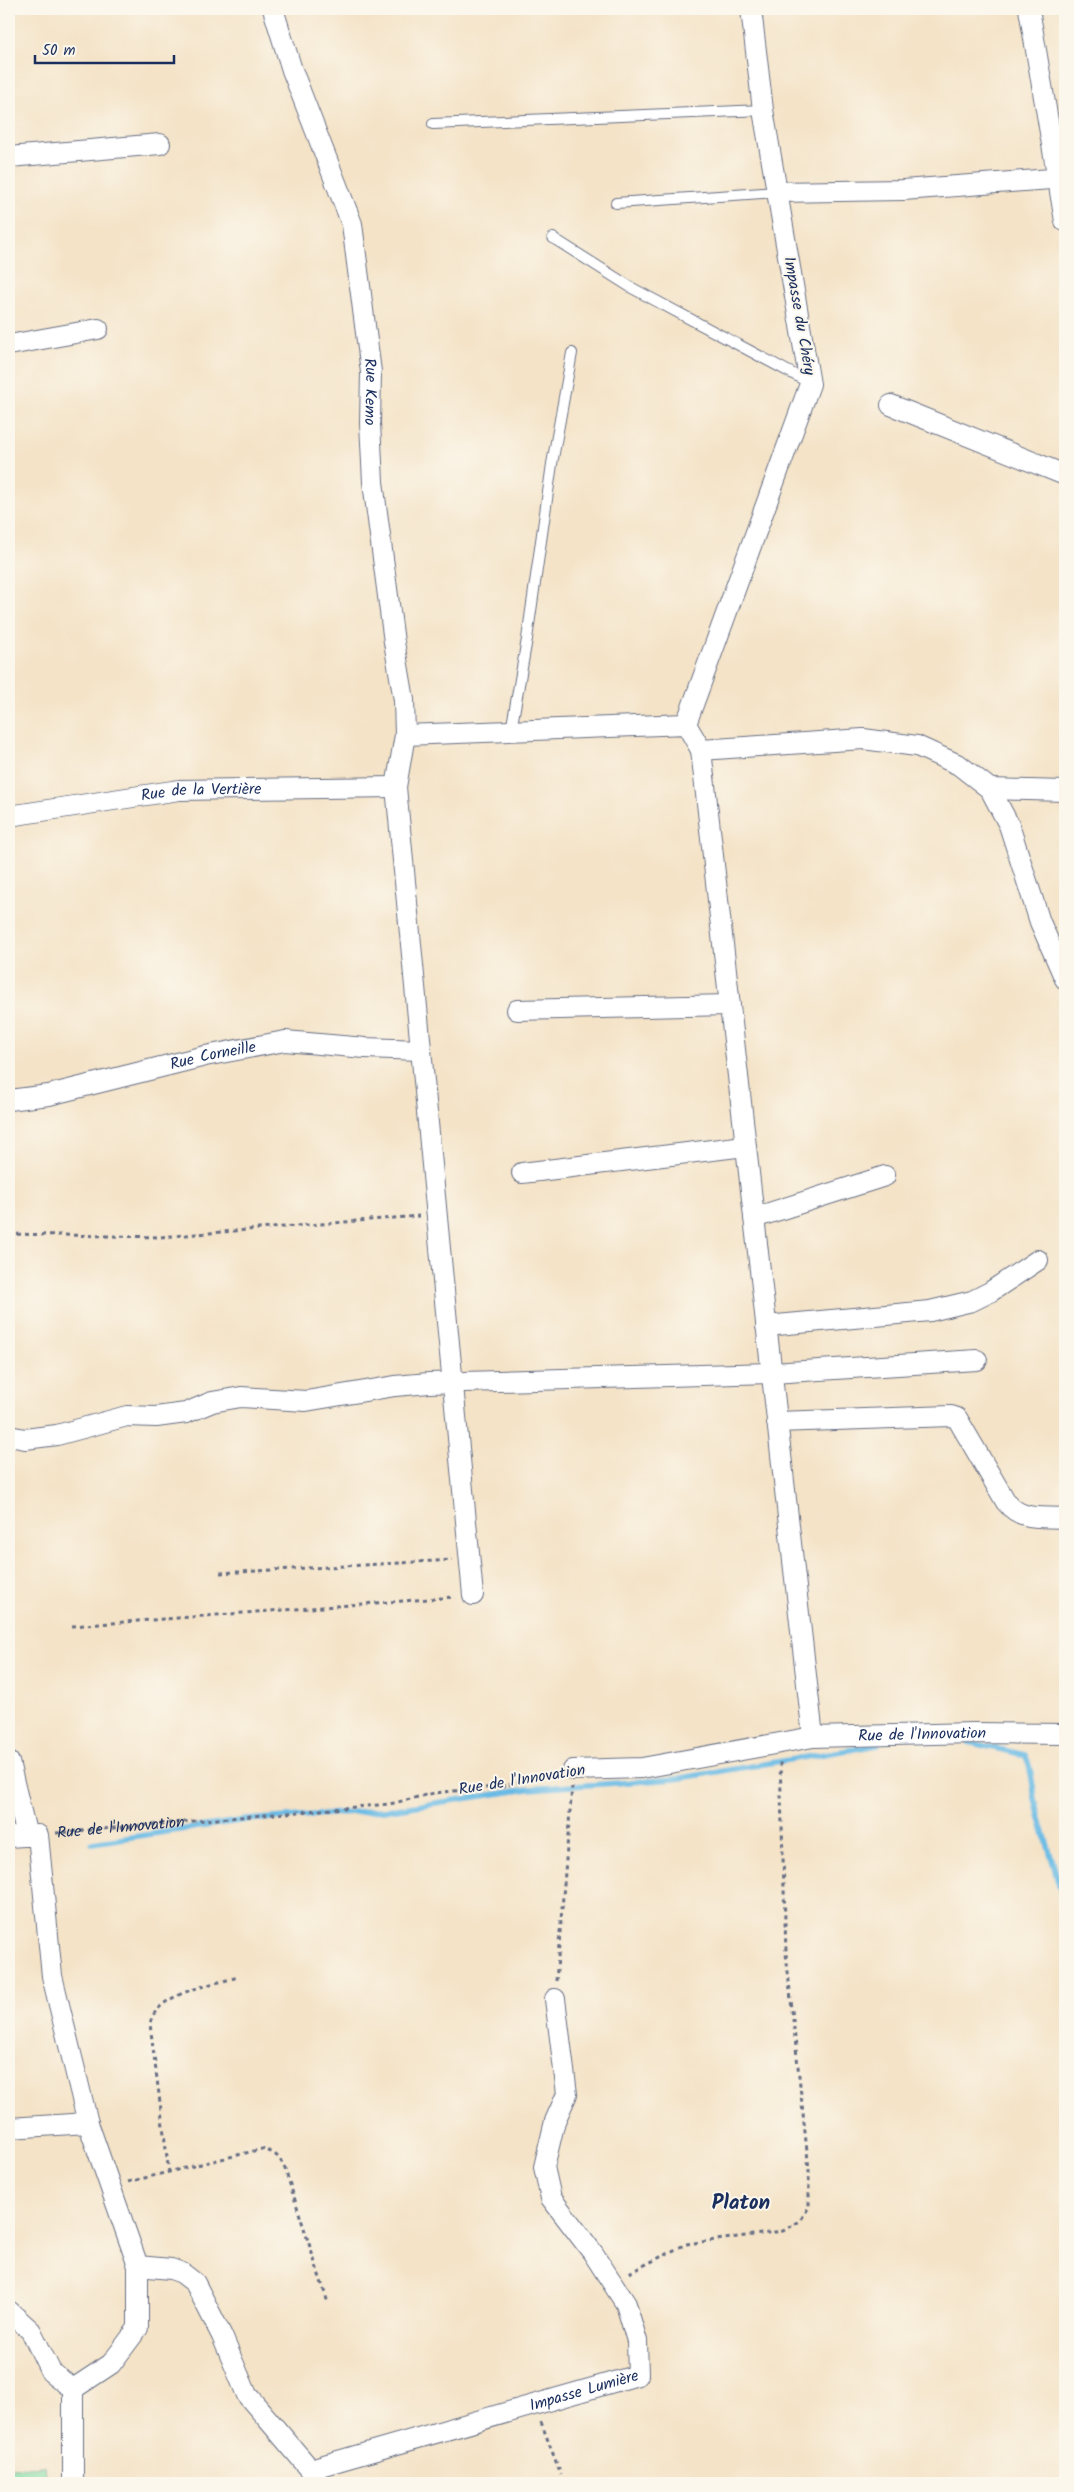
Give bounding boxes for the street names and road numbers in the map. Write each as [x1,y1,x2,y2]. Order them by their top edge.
street label: Impasse du Chéry [776,255,822,378]
street label: Rue Kemo [357,356,384,426]
street label: Rue de la Vertière [139,776,262,808]
street label: Rue Corneille [167,1034,258,1077]
street label: Rue de l'Innovation [858,1720,986,1748]
street label: Rue de l'Innovation [457,1758,587,1802]
street label: Rue de l'Innovation [56,1809,186,1845]
street label: Impasse Lumière [526,2363,642,2418]

